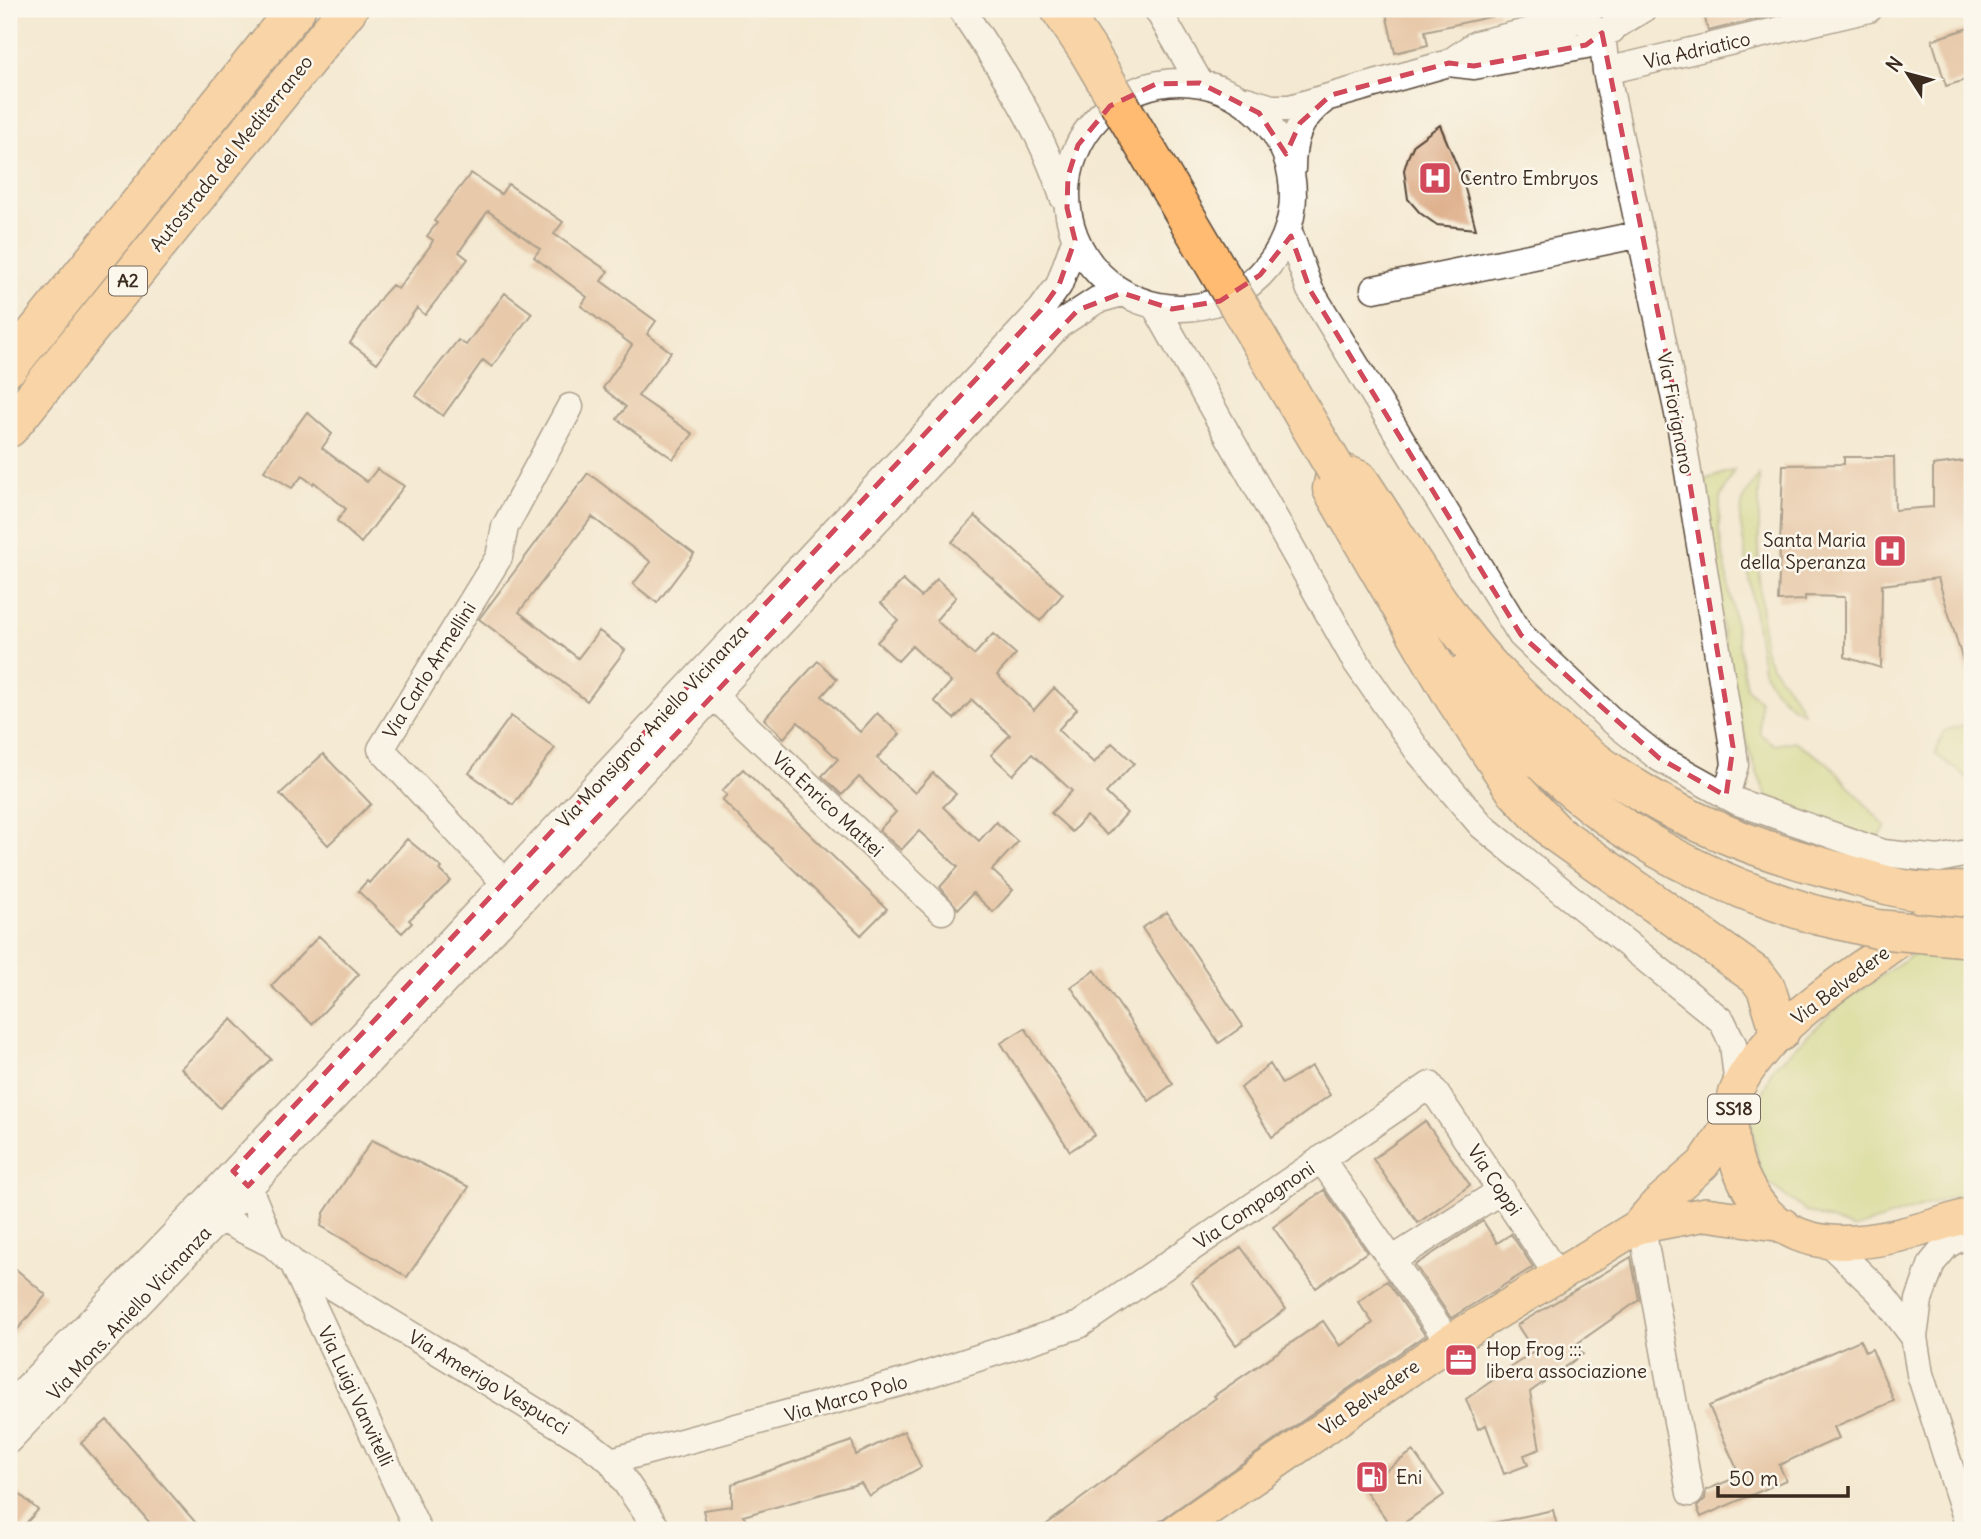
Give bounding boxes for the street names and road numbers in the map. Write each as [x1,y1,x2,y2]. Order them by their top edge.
street label: Via Adriatico [1641,26,1753,74]
street label: Autostrada del Mediterraneo [144,50,318,256]
road number: A2 [109,267,147,296]
street label: Via Fiorignano [1652,350,1700,476]
street label: Via Carlo Armellini [377,597,481,743]
street label: Via Monsignor Aniello Vicinanza [551,619,753,833]
street label: Via Enrico Mattei [767,746,889,862]
street label: Via Belvedere [1786,940,1894,1030]
road number: SS18 [1708,1094,1760,1124]
street label: Via Coppi [1463,1140,1527,1220]
street label: Via Compagnoni [1189,1156,1319,1254]
street label: Via Mons. Aniello Vicinanza [42,1221,216,1405]
street label: Via Luigi Vanvitelli [313,1322,399,1470]
street label: Via Amerigo Vespucci [404,1324,574,1440]
street label: Via Belvedere [1314,1354,1424,1440]
street label: Via Marco Polo [782,1369,910,1427]

